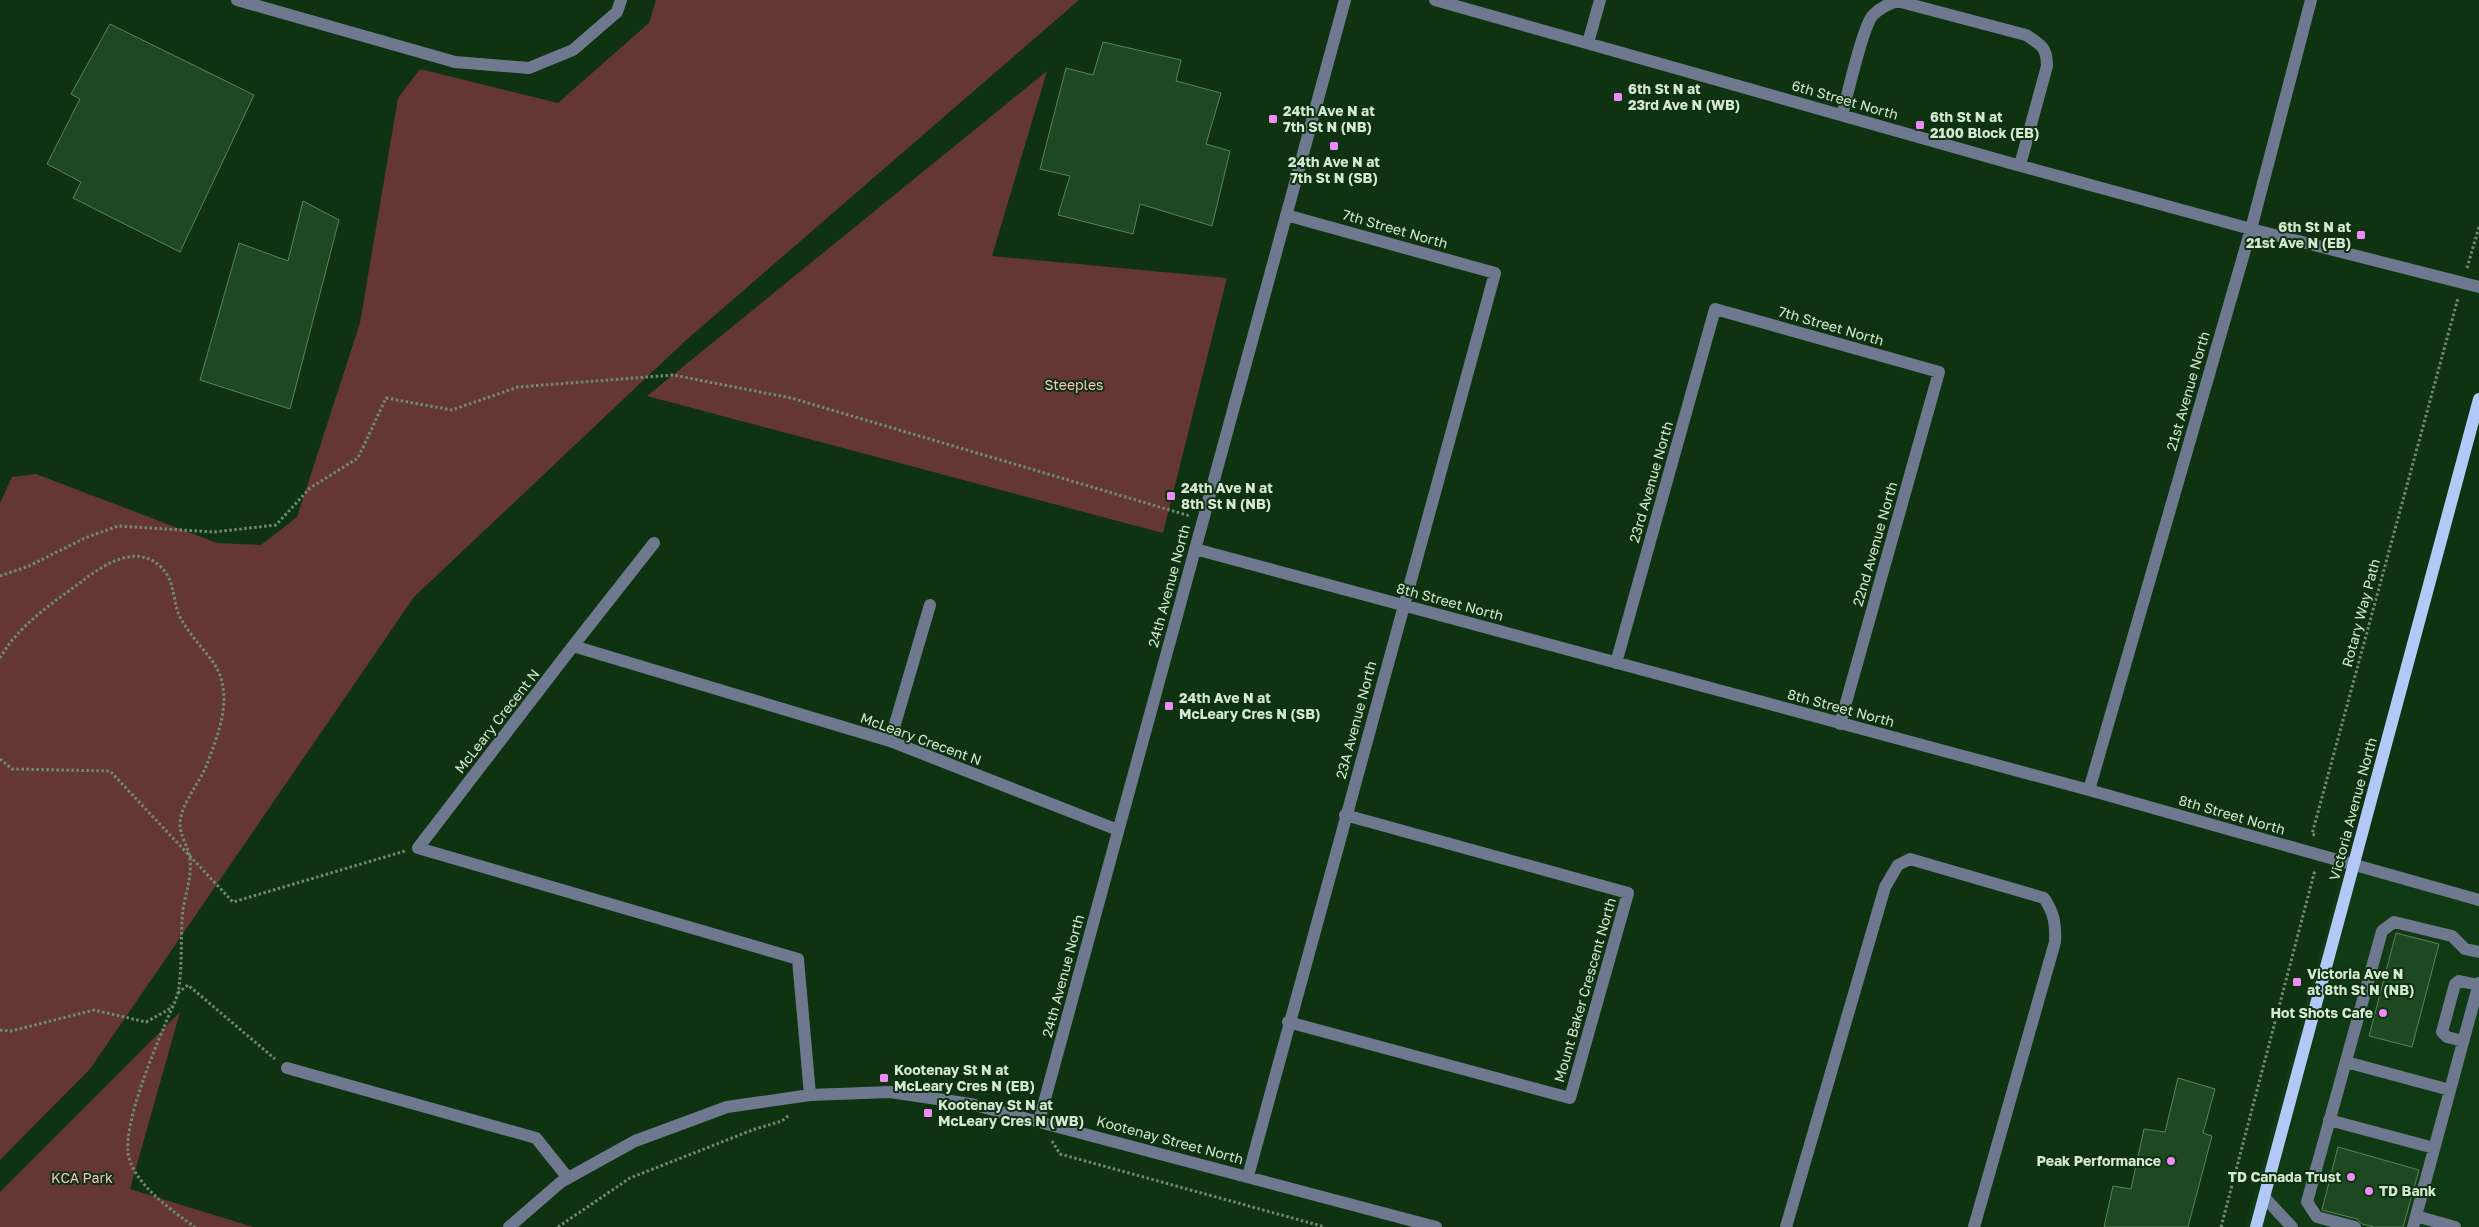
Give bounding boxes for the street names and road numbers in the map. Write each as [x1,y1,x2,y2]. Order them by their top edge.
street label: 6th Street North [1790,76,1900,123]
street label: 7th Street North [1340,205,1450,252]
street label: 7th Street North [1776,302,1886,349]
street label: 21st Avenue North [2162,329,2213,452]
street label: 23rd Avenue North [1625,419,1676,545]
street label: 22nd Avenue North [1849,480,1900,608]
street label: 24th Avenue North [1144,523,1193,649]
street label: Rotary Way Path [2338,557,2383,669]
street label: 8th Street North [1395,579,1506,624]
street label: 23A Avenue North [1332,659,1379,781]
street label: McLeary Crecent N [451,665,543,776]
street label: 8th Street North [1786,685,1897,730]
street label: McLeary Crecent N [858,709,984,768]
street label: Victoria Avenue North [2325,736,2380,882]
street label: 8th Street North [2177,791,2287,838]
street label: Mount Baker Crescent North [1550,896,1619,1084]
street label: 24th Avenue North [1038,913,1087,1039]
street label: Kootenay Street North [1095,1112,1245,1167]

